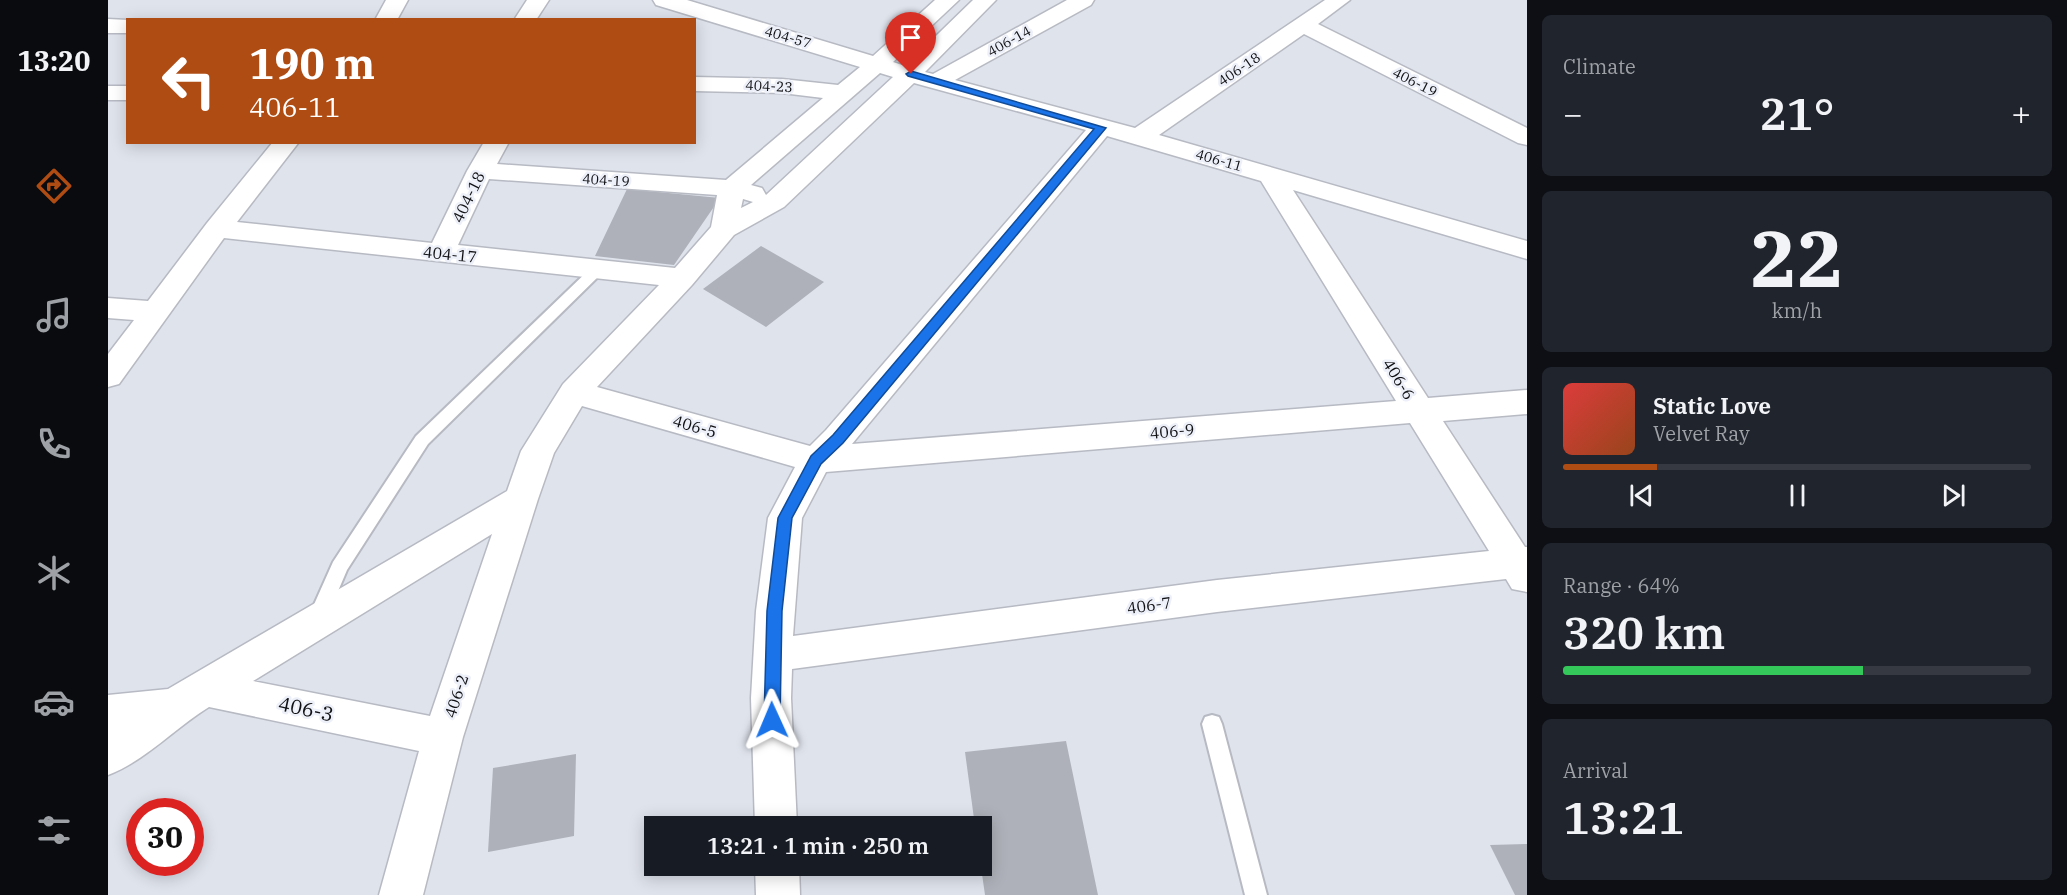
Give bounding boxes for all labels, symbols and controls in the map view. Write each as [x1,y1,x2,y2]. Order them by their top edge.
pin [885,12,936,74]
icon: arrive [894,21,927,54]
street label: 404-57 [763,22,813,52]
street label: 406-14 [984,22,1034,60]
text: 190 m [249,36,375,91]
icon: left [150,42,228,120]
text: 13:20 [18,43,90,78]
street label: 406-18 [1214,48,1264,90]
text: Climate [1563,53,1636,80]
street label: 406-19 [1390,63,1440,101]
street label: 404-23 [745,76,793,96]
text: 21° [1759,84,1835,142]
text: 406-11 [249,89,341,124]
text: − [1563,92,1583,135]
text: + [2011,92,2031,135]
street label: 406-11 [1194,145,1244,175]
icon: directions [33,165,75,207]
street label: 404-18 [447,168,489,226]
street label: 404-19 [582,169,630,191]
text: 22 [1750,207,1844,308]
street label: 404-17 [422,241,478,267]
icon: music [33,294,75,336]
text: km/h [1772,297,1822,324]
street label: 406-6 [1379,355,1419,403]
text: Static Love [1653,391,1771,420]
street label: 406-5 [671,410,719,442]
street label: 406-9 [1149,419,1195,443]
text: Velvet Ray [1653,420,1750,447]
icon: phone [33,423,75,465]
icon: previous [1625,479,1658,512]
icon: pause [1781,479,1814,512]
icon: next [1937,479,1970,512]
icon: climate [33,552,75,594]
text: Range · 64% [1563,572,1680,599]
street label: 406-7 [1125,592,1173,618]
text: 320 km [1563,603,1725,661]
street label: 406-2 [440,672,472,720]
icon: car [33,681,75,723]
position arrow [740,688,804,752]
street label: 406-3 [276,689,336,728]
text: Arrival [1563,757,1628,784]
text: 13:21 [1563,788,1684,846]
speed limit sign: 30 [126,798,204,876]
icon: filters [33,809,75,851]
text: 13:21 · 1 min · 250 m [707,831,929,860]

